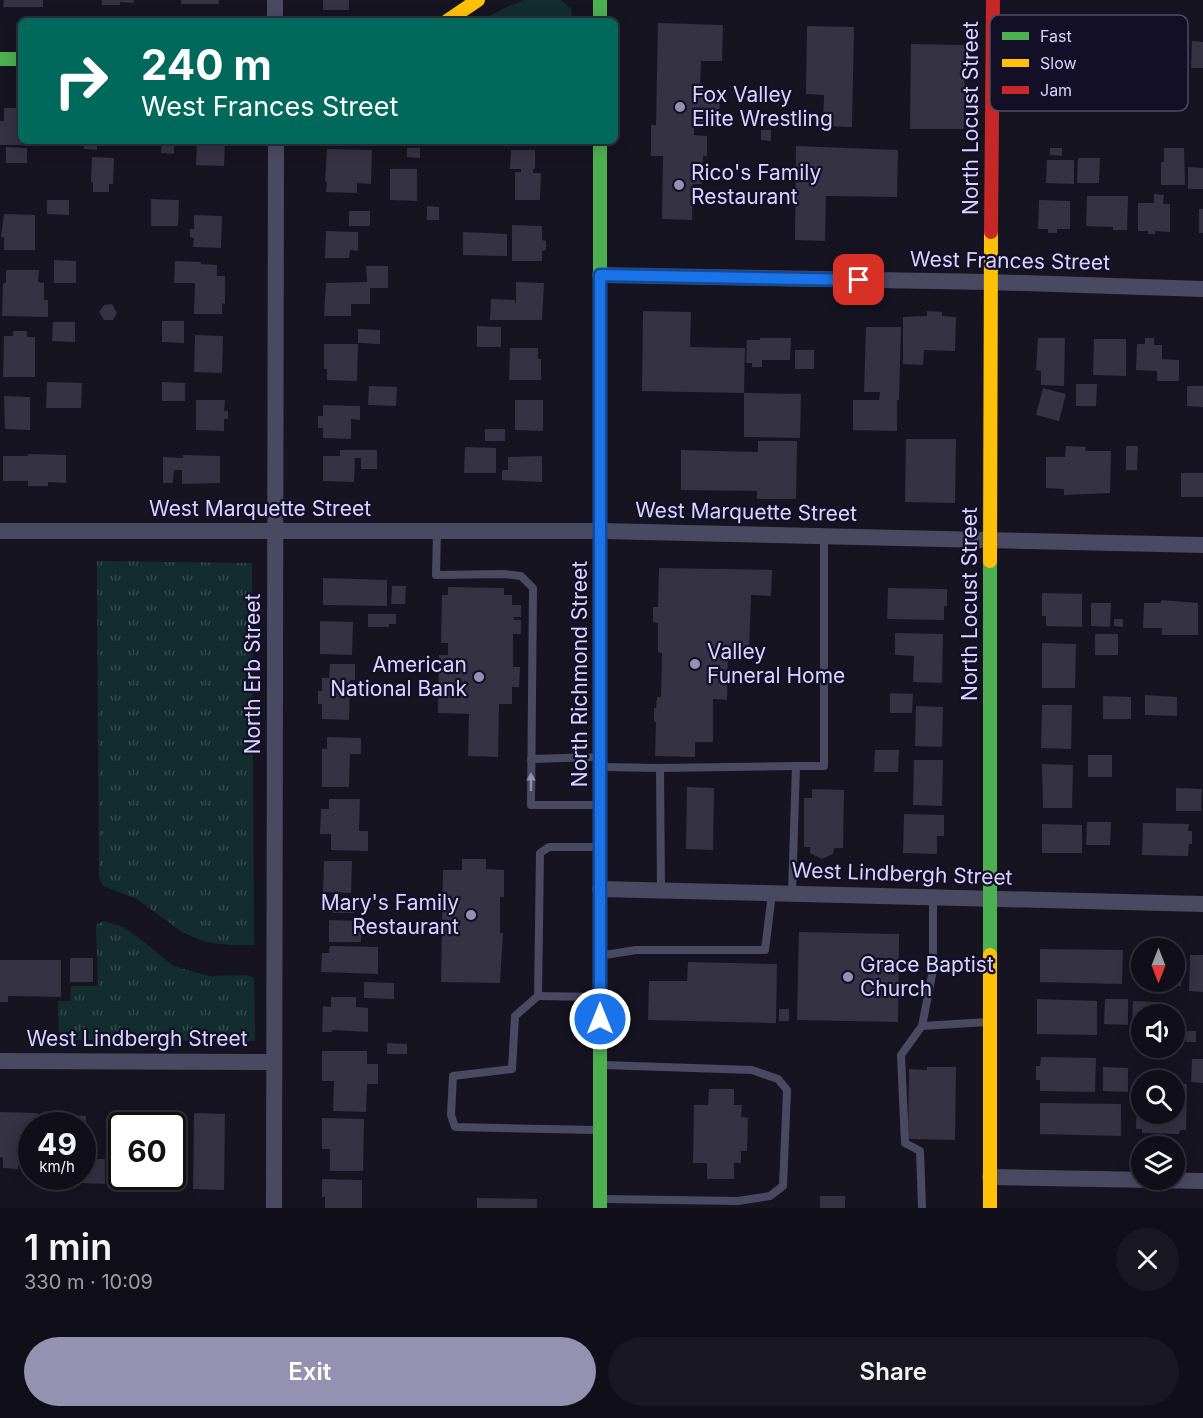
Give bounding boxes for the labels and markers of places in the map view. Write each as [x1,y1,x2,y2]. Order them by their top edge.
place label: Fox Valley Elite Wrestling [692,82,833,131]
marker: Fox Valley Elite Wrestling [673,100,687,114]
place label: Rico's Family Restaurant [691,160,822,209]
marker: Rico's Family Restaurant [672,178,686,192]
pin [833,254,884,305]
place label: Valley Funeral Home [707,639,845,688]
place label: American National Bank [330,652,467,701]
marker: Valley Funeral Home [688,657,702,671]
marker: American National Bank [472,670,486,684]
place label: Mary's Family Restaurant [321,890,459,939]
marker: Mary's Family Restaurant [464,908,478,922]
place label: Grace Baptist Church [860,952,994,1001]
marker: Grace Baptist Church [841,970,855,984]

